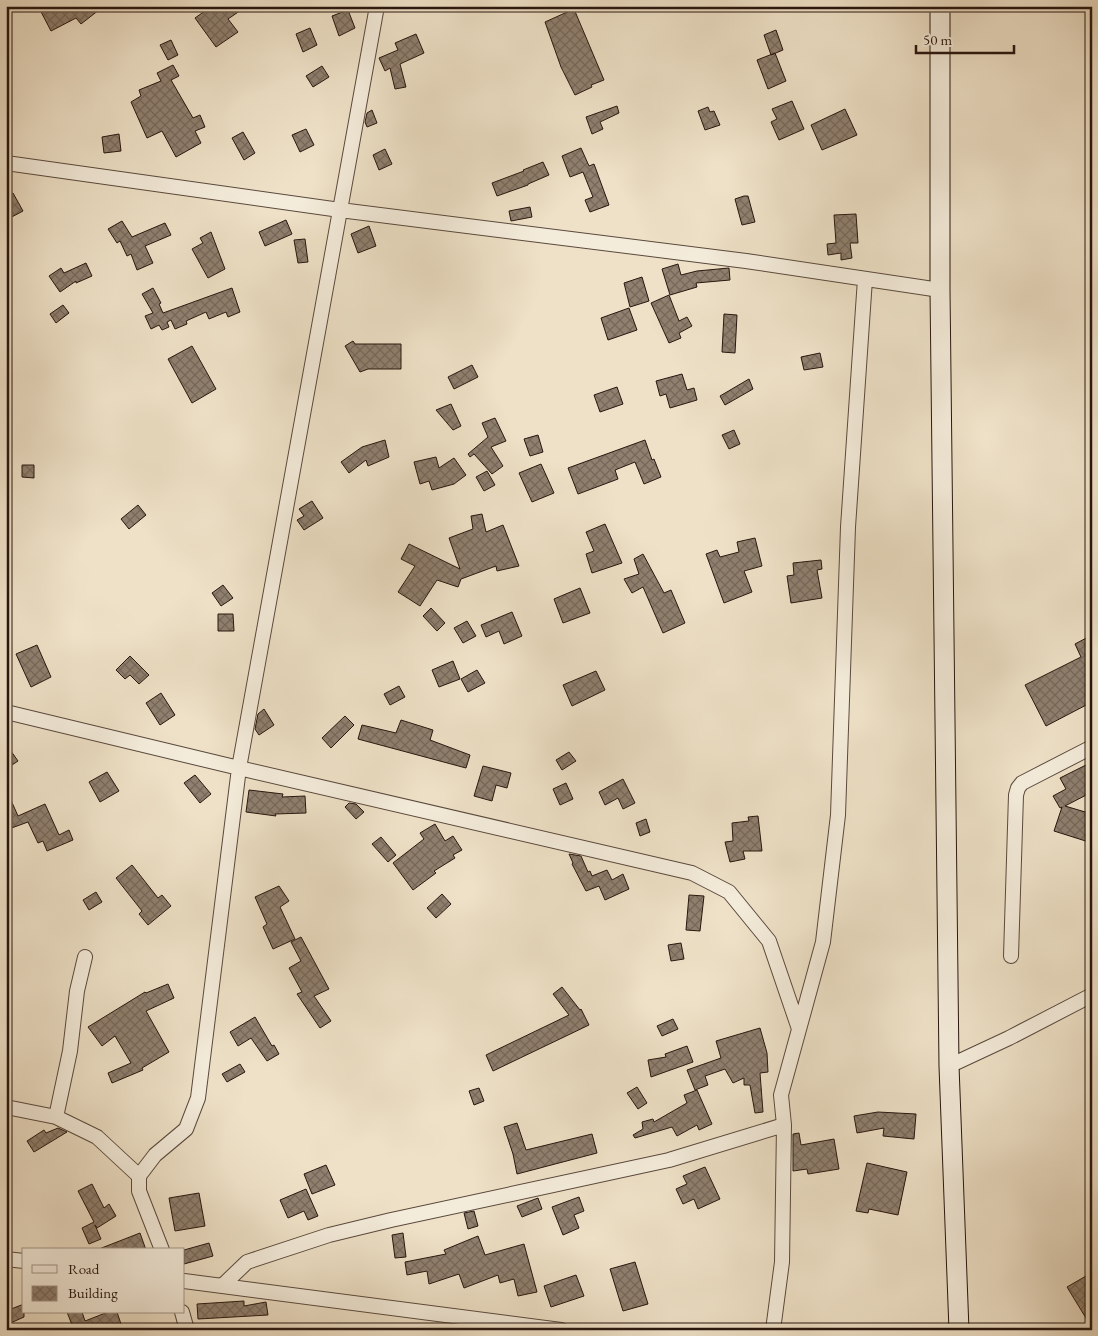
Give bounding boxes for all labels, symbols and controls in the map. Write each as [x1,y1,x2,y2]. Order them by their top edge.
scale bar [916,22,1013,54]
text: 50 m [923,30,952,49]
legend [22,1248,185,1314]
text: Road [68,1259,100,1278]
text: Building [68,1283,118,1302]

